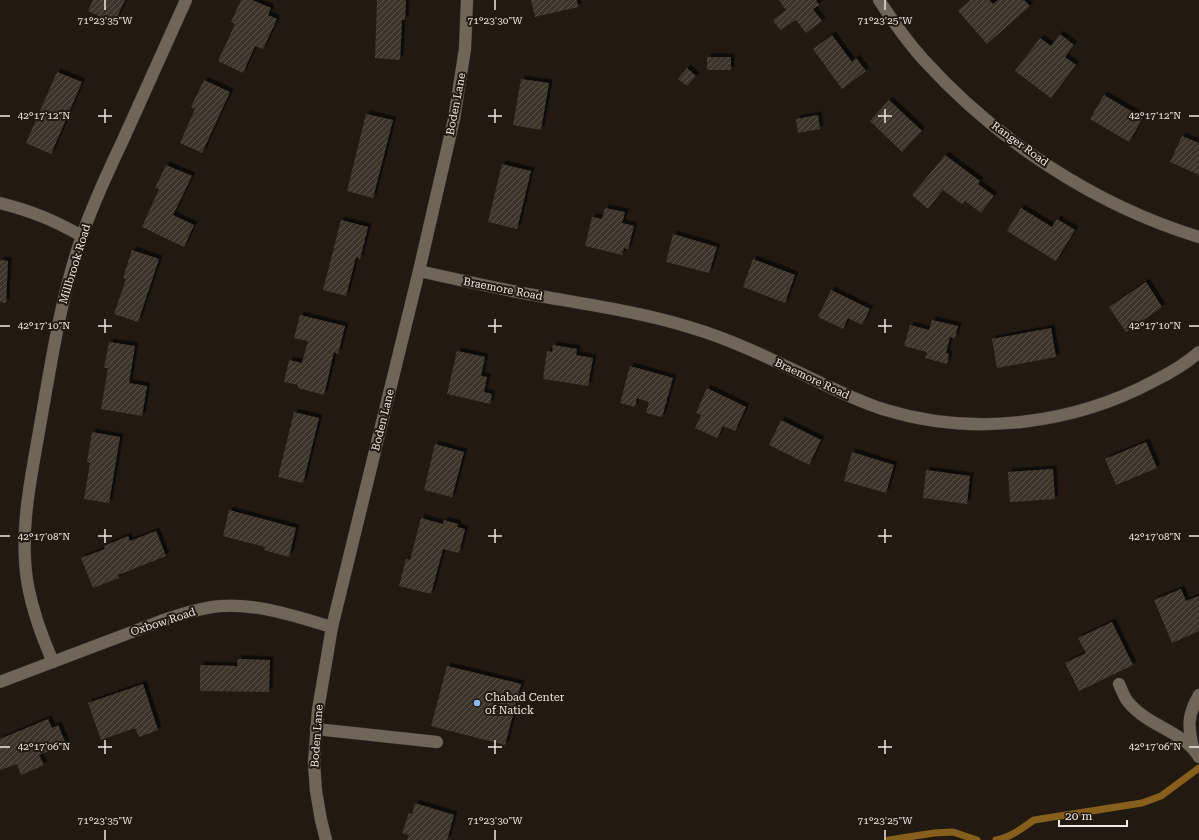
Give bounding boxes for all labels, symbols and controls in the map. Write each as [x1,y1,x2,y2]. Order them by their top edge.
text: 71°23'35"W [78,15,133,26]
text: 71°23'30"W [468,15,523,26]
text: 71°23'25"W [858,15,913,26]
street label: Boden Lane [444,72,468,136]
text: 42°17'12"N [18,110,70,121]
text: 42°17'12"N [1129,110,1181,121]
street label: Ranger Road [989,119,1051,169]
street label: Millbrook Road [57,223,93,305]
street label: Braemore Road [462,275,544,303]
text: 42°17'10"N [18,320,70,331]
text: 42°17'10"N [1129,320,1181,331]
street label: Braemore Road [773,356,851,402]
street label: Boden Lane [369,388,397,452]
text: 42°17'08"N [18,531,70,542]
text: 42°17'08"N [1129,531,1181,542]
street label: Oxbow Road [129,605,197,639]
place label: Chabad Center of Natick [485,691,565,717]
marker: Chabad Center of Natick [472,698,482,708]
street label: Boden Lane [308,704,326,768]
text: 42°17'06"N [18,741,70,752]
text: 42°17'06"N [1129,741,1181,752]
scale bar [1059,802,1127,828]
text: 20 m [1065,809,1092,823]
text: 71°23'35"W [78,815,133,826]
text: 71°23'30"W [468,815,523,826]
text: 71°23'25"W [858,815,913,826]

